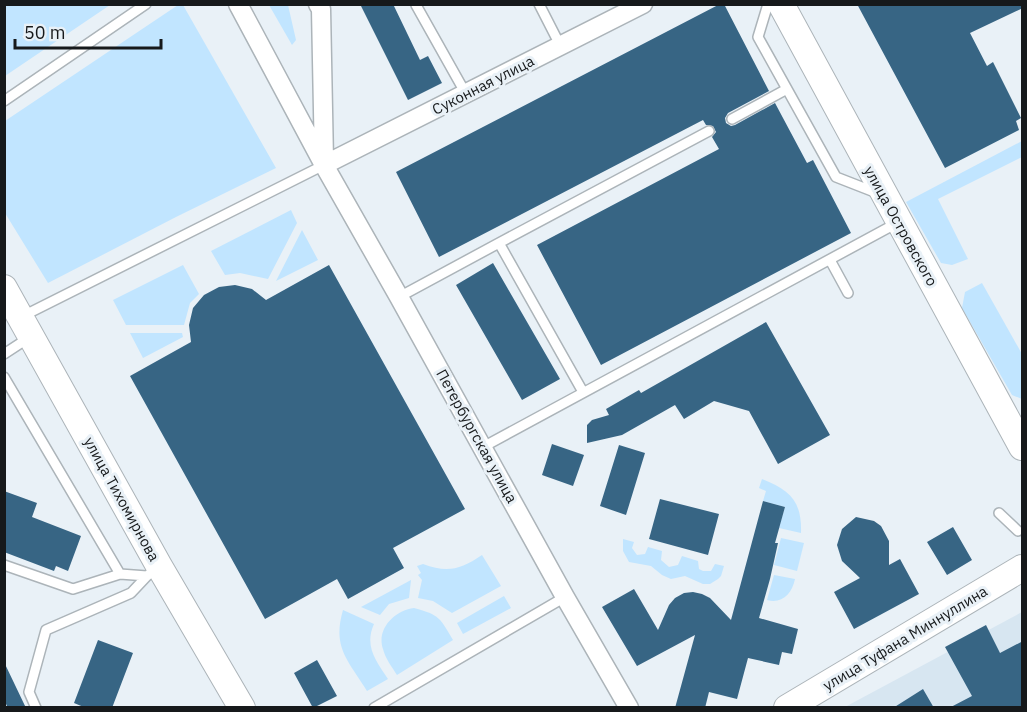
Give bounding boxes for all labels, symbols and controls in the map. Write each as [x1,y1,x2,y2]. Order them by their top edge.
scale bar [15,12,160,50]
text: 50 m [24,21,66,44]
street label: Суконная улица [429,51,537,119]
street label: улица Островского [860,163,942,289]
street label: Петербургская улица [432,366,522,506]
street label: улица Тихомирнова [80,434,164,564]
street label: улица Туфана Миннуллина [819,581,991,695]

